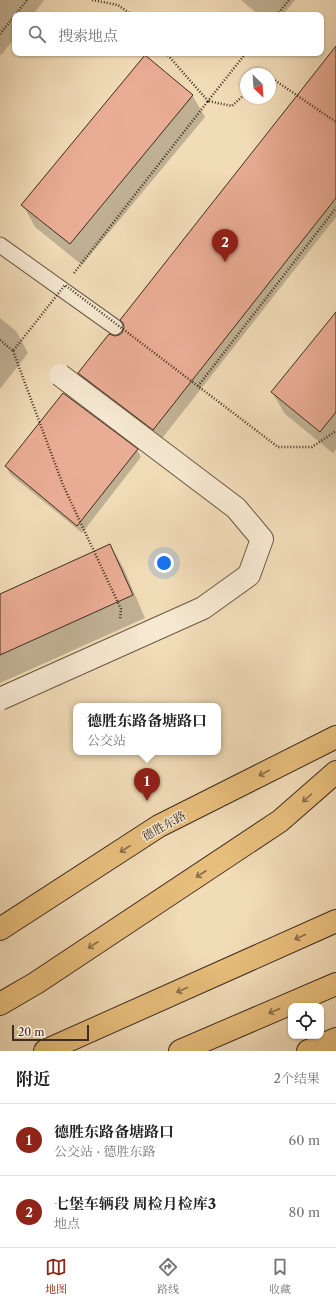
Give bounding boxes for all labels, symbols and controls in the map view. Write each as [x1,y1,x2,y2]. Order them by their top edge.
search box [12,12,324,56]
icon: search [26,23,48,45]
text: 搜索地点 [58,26,118,45]
north arrow [240,68,276,104]
pin: 2 [212,229,238,262]
your location [154,553,174,573]
popup [73,703,221,755]
text: 德胜东路备塘路口 [87,711,207,730]
text: 公交站 [87,732,126,748]
pin: 1 [134,768,160,801]
one-way arrow [258,770,270,778]
one-way arrow [302,793,312,803]
street label: 德胜东路 [139,807,188,844]
one-way arrow [120,845,131,853]
one-way arrow [196,870,207,878]
one-way arrow [295,934,307,941]
one-way arrow [88,941,99,949]
one-way arrow [176,987,188,994]
map controls [288,1003,324,1039]
button: locate [288,1003,324,1039]
one-way arrow [269,1007,281,1015]
scale bar [12,1023,89,1042]
text: 20 m [18,1025,44,1039]
text: 附近 [16,1069,50,1089]
text: 2个结果 [274,1070,320,1086]
text: 德胜东路备塘路口 [54,1122,174,1141]
text: 1 [26,1132,32,1148]
text: 60 m [289,1132,320,1148]
text: 公交站 · 德胜东路 [54,1143,156,1159]
text: 七堡车辆段 周检月检库3 [54,1194,216,1213]
text: 2 [25,1204,33,1220]
text: 80 m [288,1204,320,1220]
text: 地点 [54,1215,80,1231]
tab: 地图 [45,1256,67,1296]
tab: 路线 [157,1256,179,1296]
tab: 收藏 [269,1256,291,1296]

